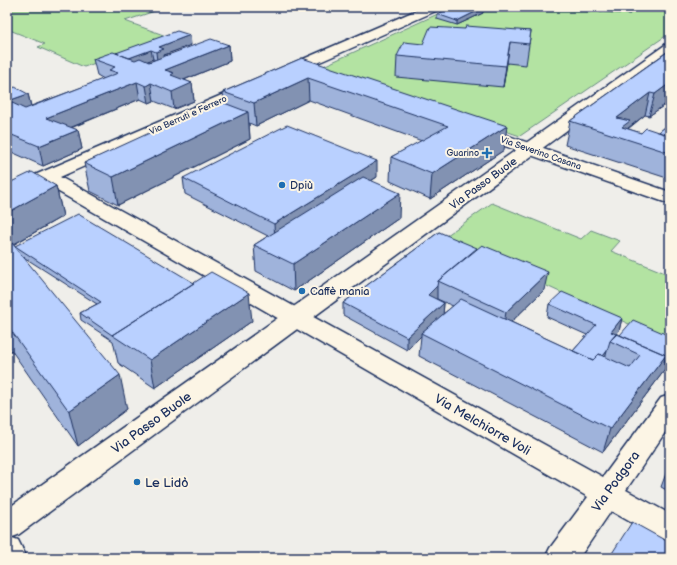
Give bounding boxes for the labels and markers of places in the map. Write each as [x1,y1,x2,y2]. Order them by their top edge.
place label: Guarino [447,148,479,159]
marker: Guarino [482,148,492,158]
place label: Dpiù [290,179,313,192]
marker: Dpiù [277,180,287,190]
place label: Caffè mania [310,285,370,298]
marker: Caffè mania [297,286,307,296]
place label: Le Lidò [145,475,189,491]
marker: Le Lidò [132,477,142,487]

